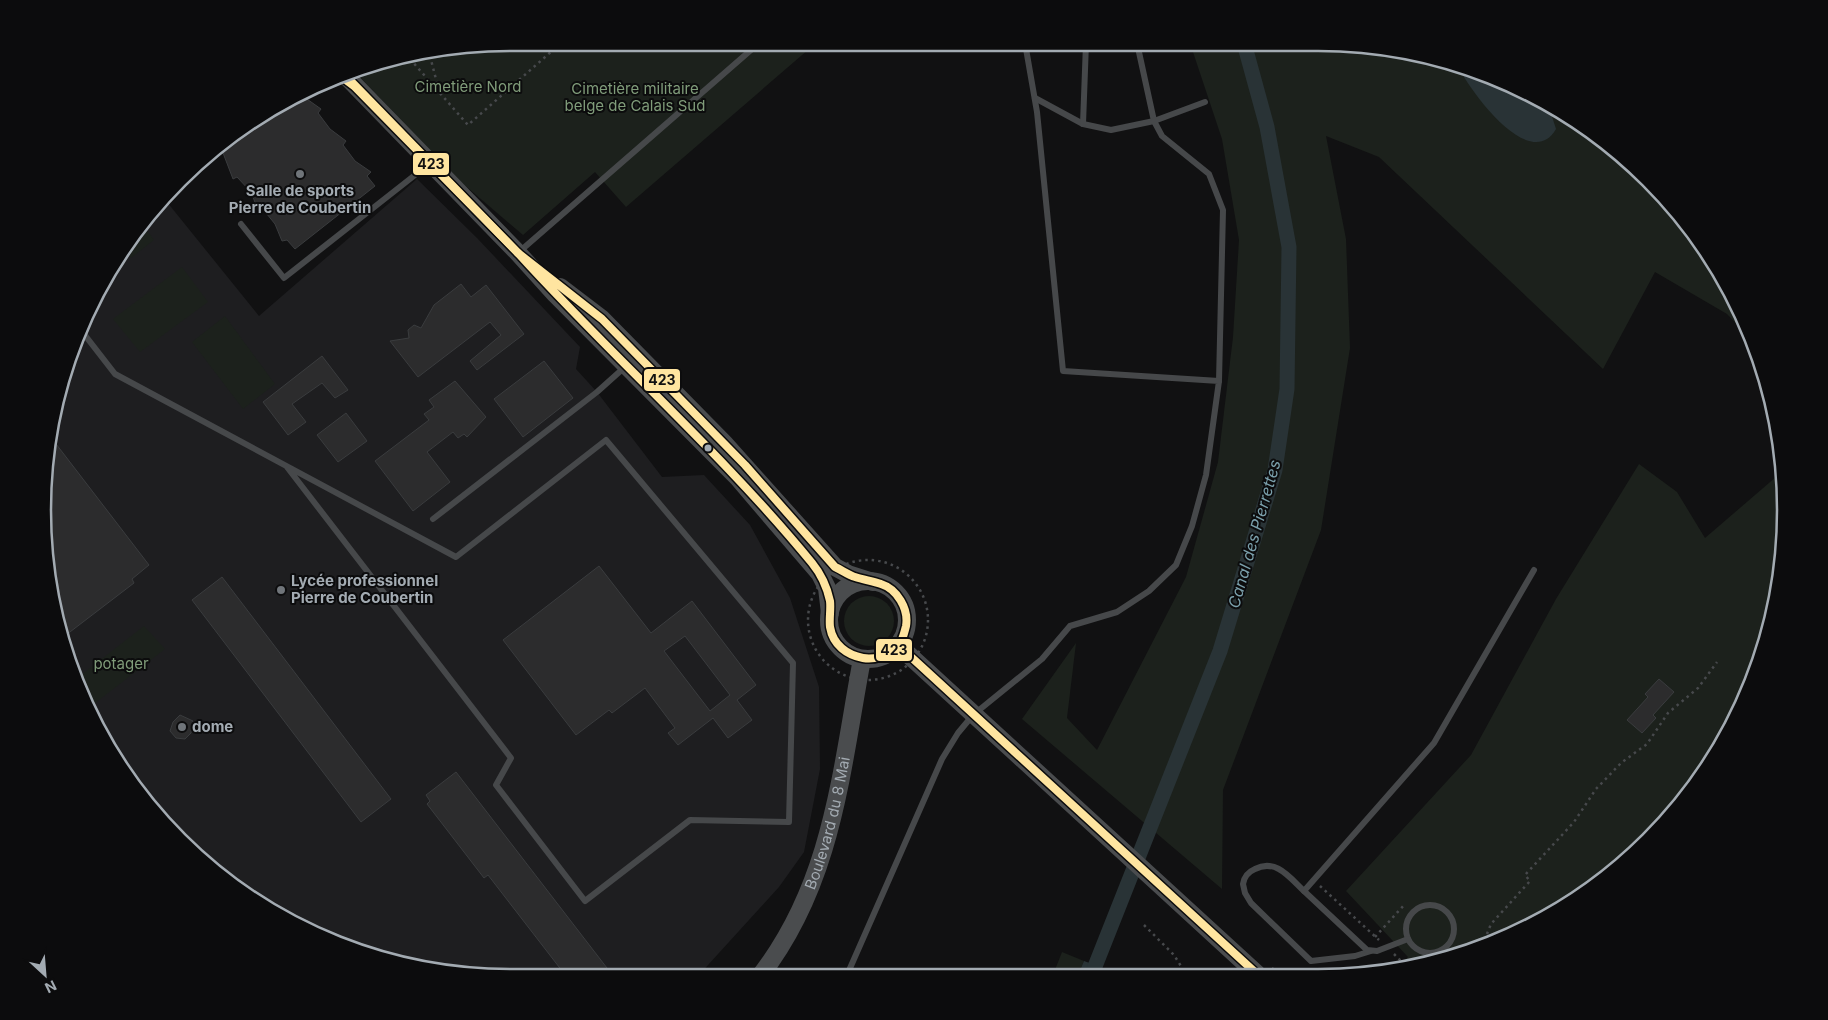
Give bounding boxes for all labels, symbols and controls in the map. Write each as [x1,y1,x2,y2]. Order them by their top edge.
park label: Cimetière Nord [415,77,522,96]
park label: Cimetière militaire belge de Calais Sud [565,79,705,115]
line badge: 423 [412,152,450,176]
text: 423 [417,155,445,172]
marker: Salle de sports Pierre de Coubertin [294,168,306,180]
place label: Salle de sports Pierre de Coubertin [229,181,371,217]
line badge: 423 [643,368,681,392]
text: 423 [648,371,676,388]
unlabelled marker [703,443,713,453]
water label: Canal des Pierrettes [1223,458,1285,610]
place label: Lycée professionnel Pierre de Coubertin [291,571,438,607]
marker: Lycée professionnel Pierre de Coubertin [275,584,287,596]
line badge: 423 [875,638,913,662]
text: 423 [880,641,908,658]
park label: potager [93,654,149,673]
place label: dome [192,717,233,736]
marker: dome [176,721,188,733]
street label: Boulevard du 8 Mai [800,755,854,892]
north arrow [20,950,70,1000]
text: N [42,977,59,997]

